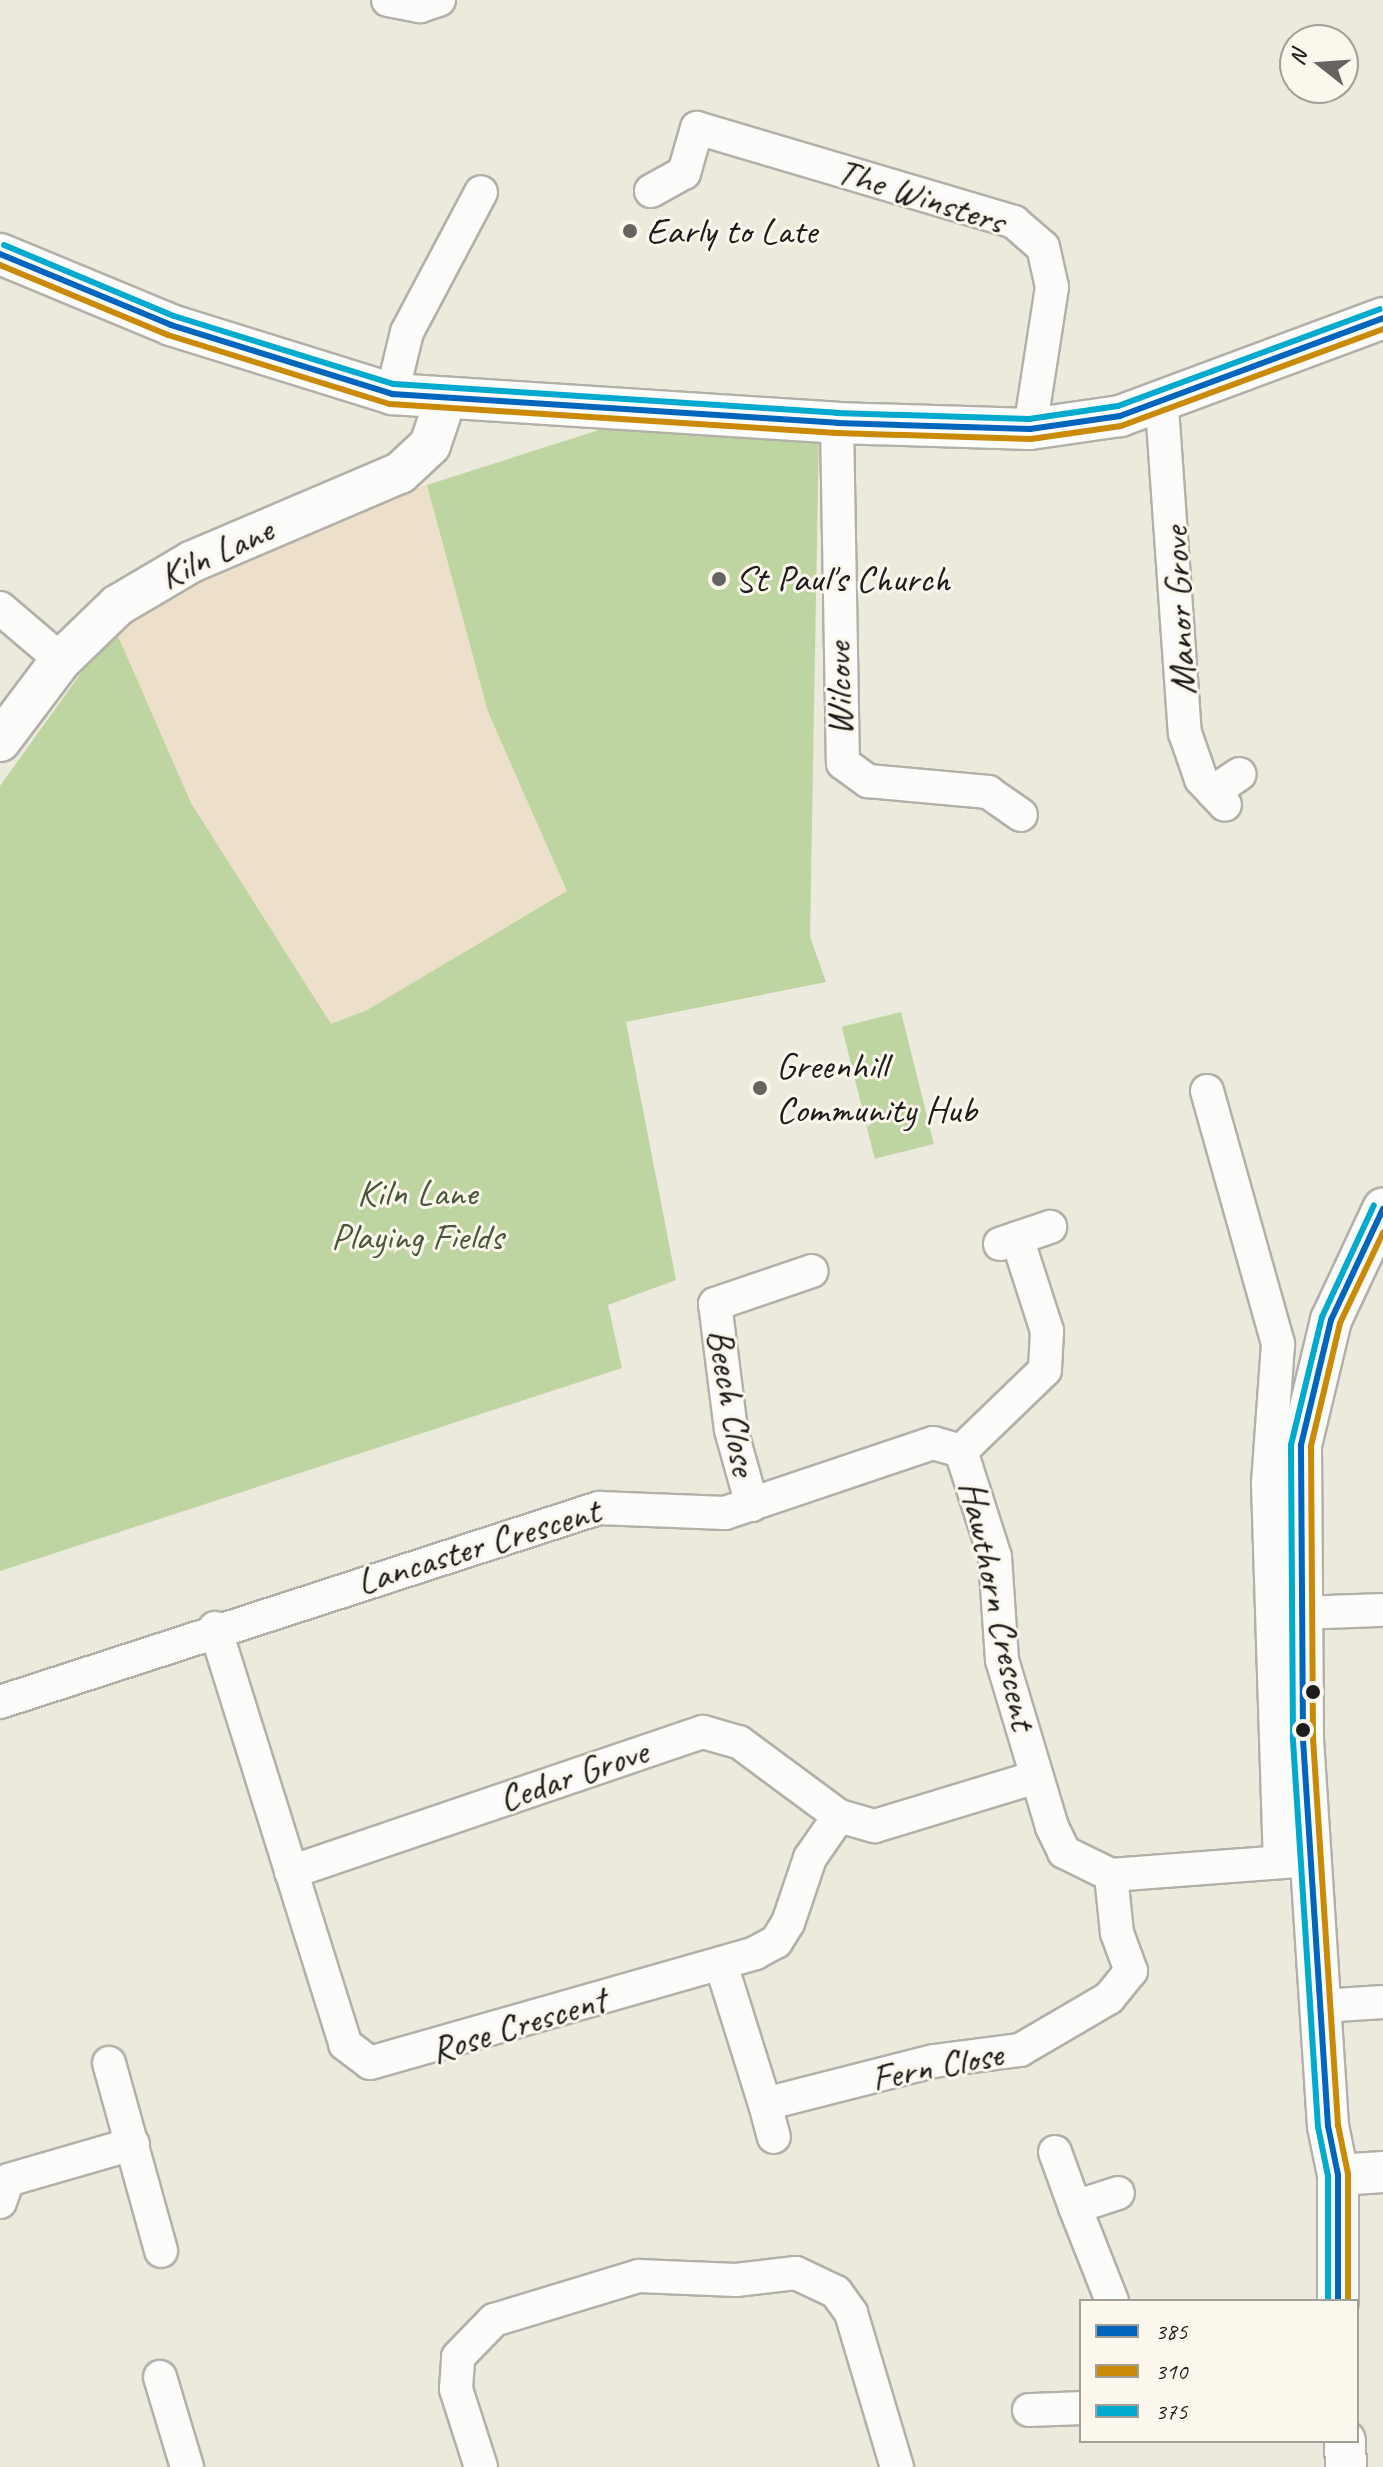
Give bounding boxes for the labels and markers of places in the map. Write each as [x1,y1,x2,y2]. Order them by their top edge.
place label: Early to Late [646,208,818,254]
marker: Early to Late [621,222,639,240]
place label: St Paul's Church [735,556,951,602]
marker: St Paul's Church [710,570,728,588]
place label: Greenhill Community Hub [776,1043,976,1132]
marker: Greenhill Community Hub [751,1079,769,1097]
unlabelled marker [1305,1684,1321,1700]
unlabelled marker [1295,1722,1311,1738]

